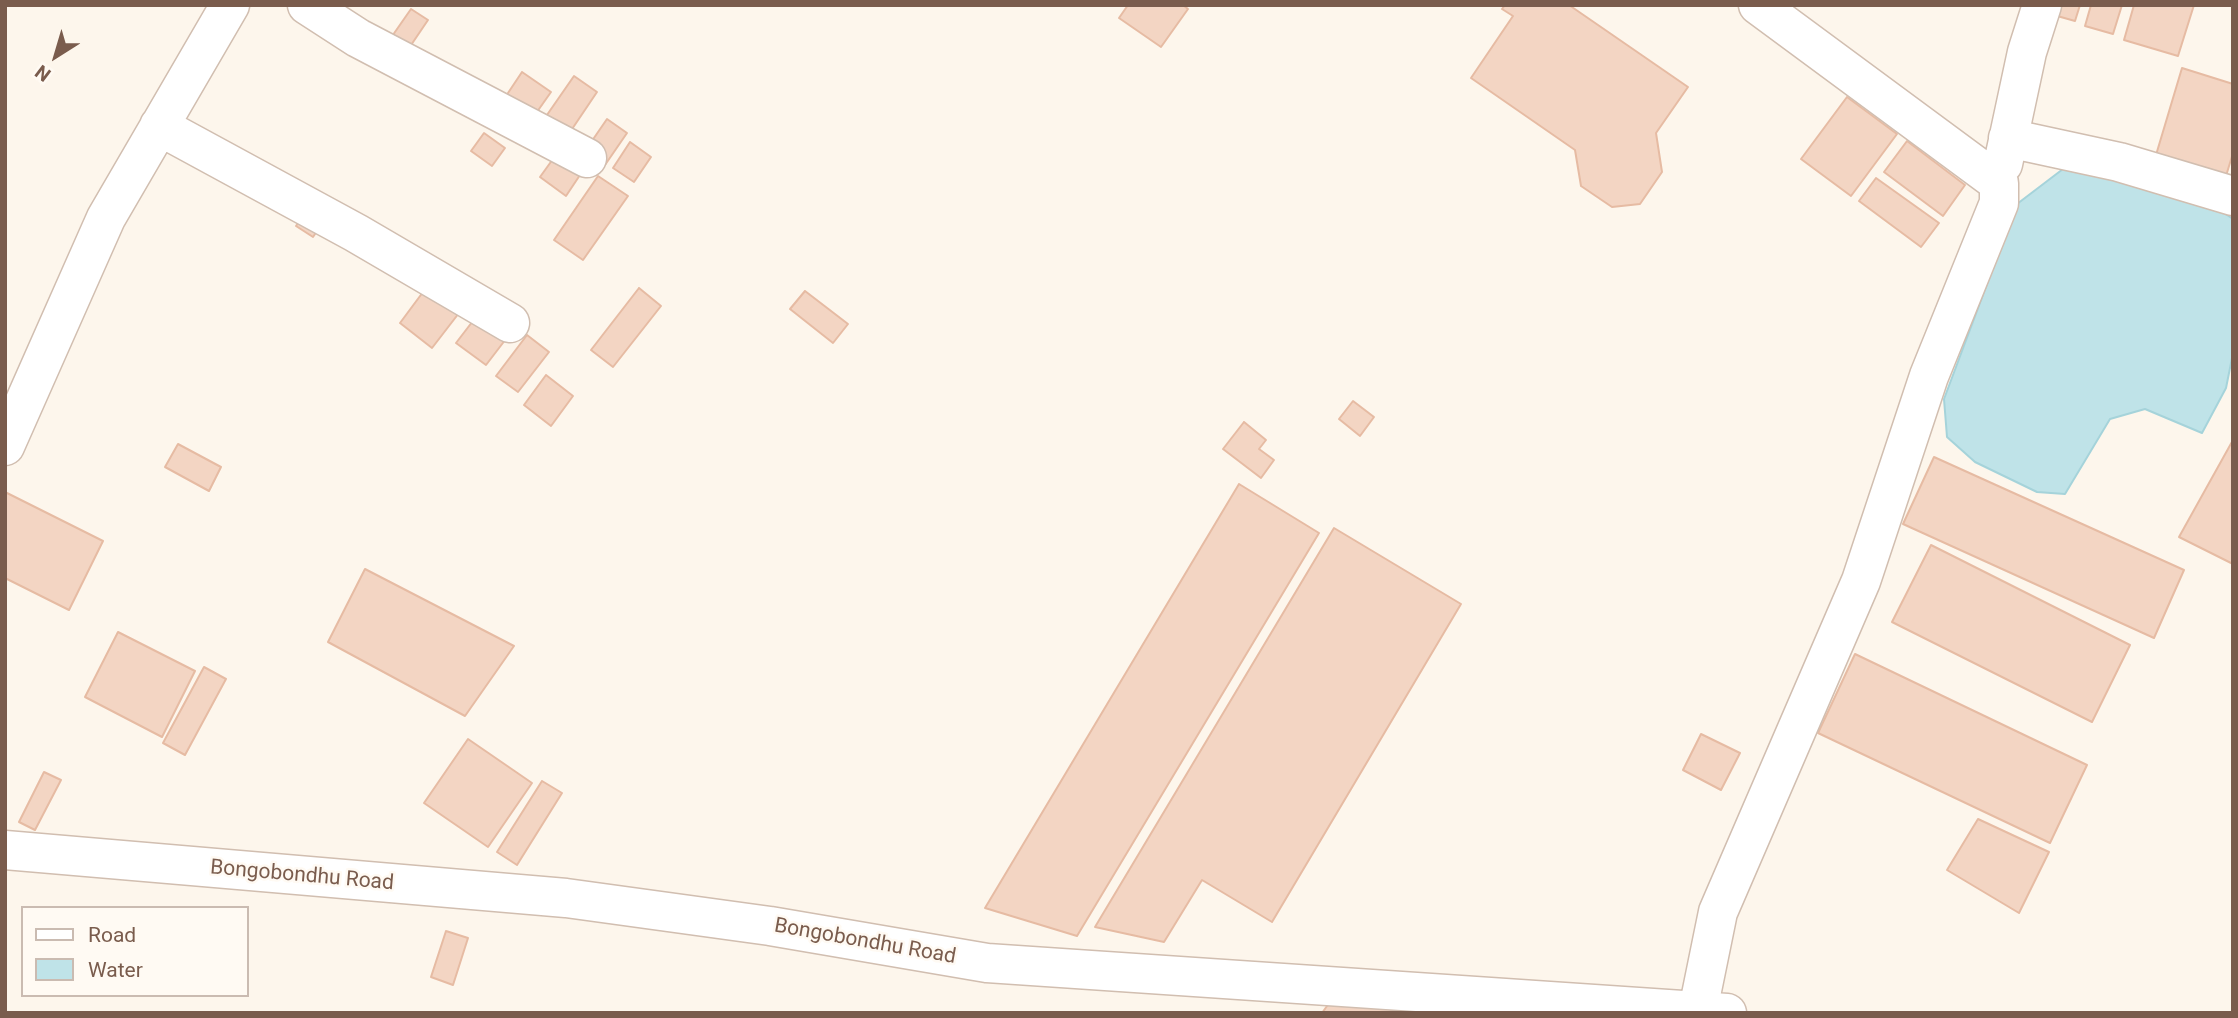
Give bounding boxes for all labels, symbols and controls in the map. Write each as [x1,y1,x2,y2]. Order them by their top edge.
north arrow [21,21,91,91]
text: N [31,60,55,86]
street label: Bongobondhu Road [209,855,395,897]
legend [21,906,248,997]
street label: Bongobondhu Road [772,914,958,970]
text: Road [88,923,136,947]
text: Water [88,958,143,982]

